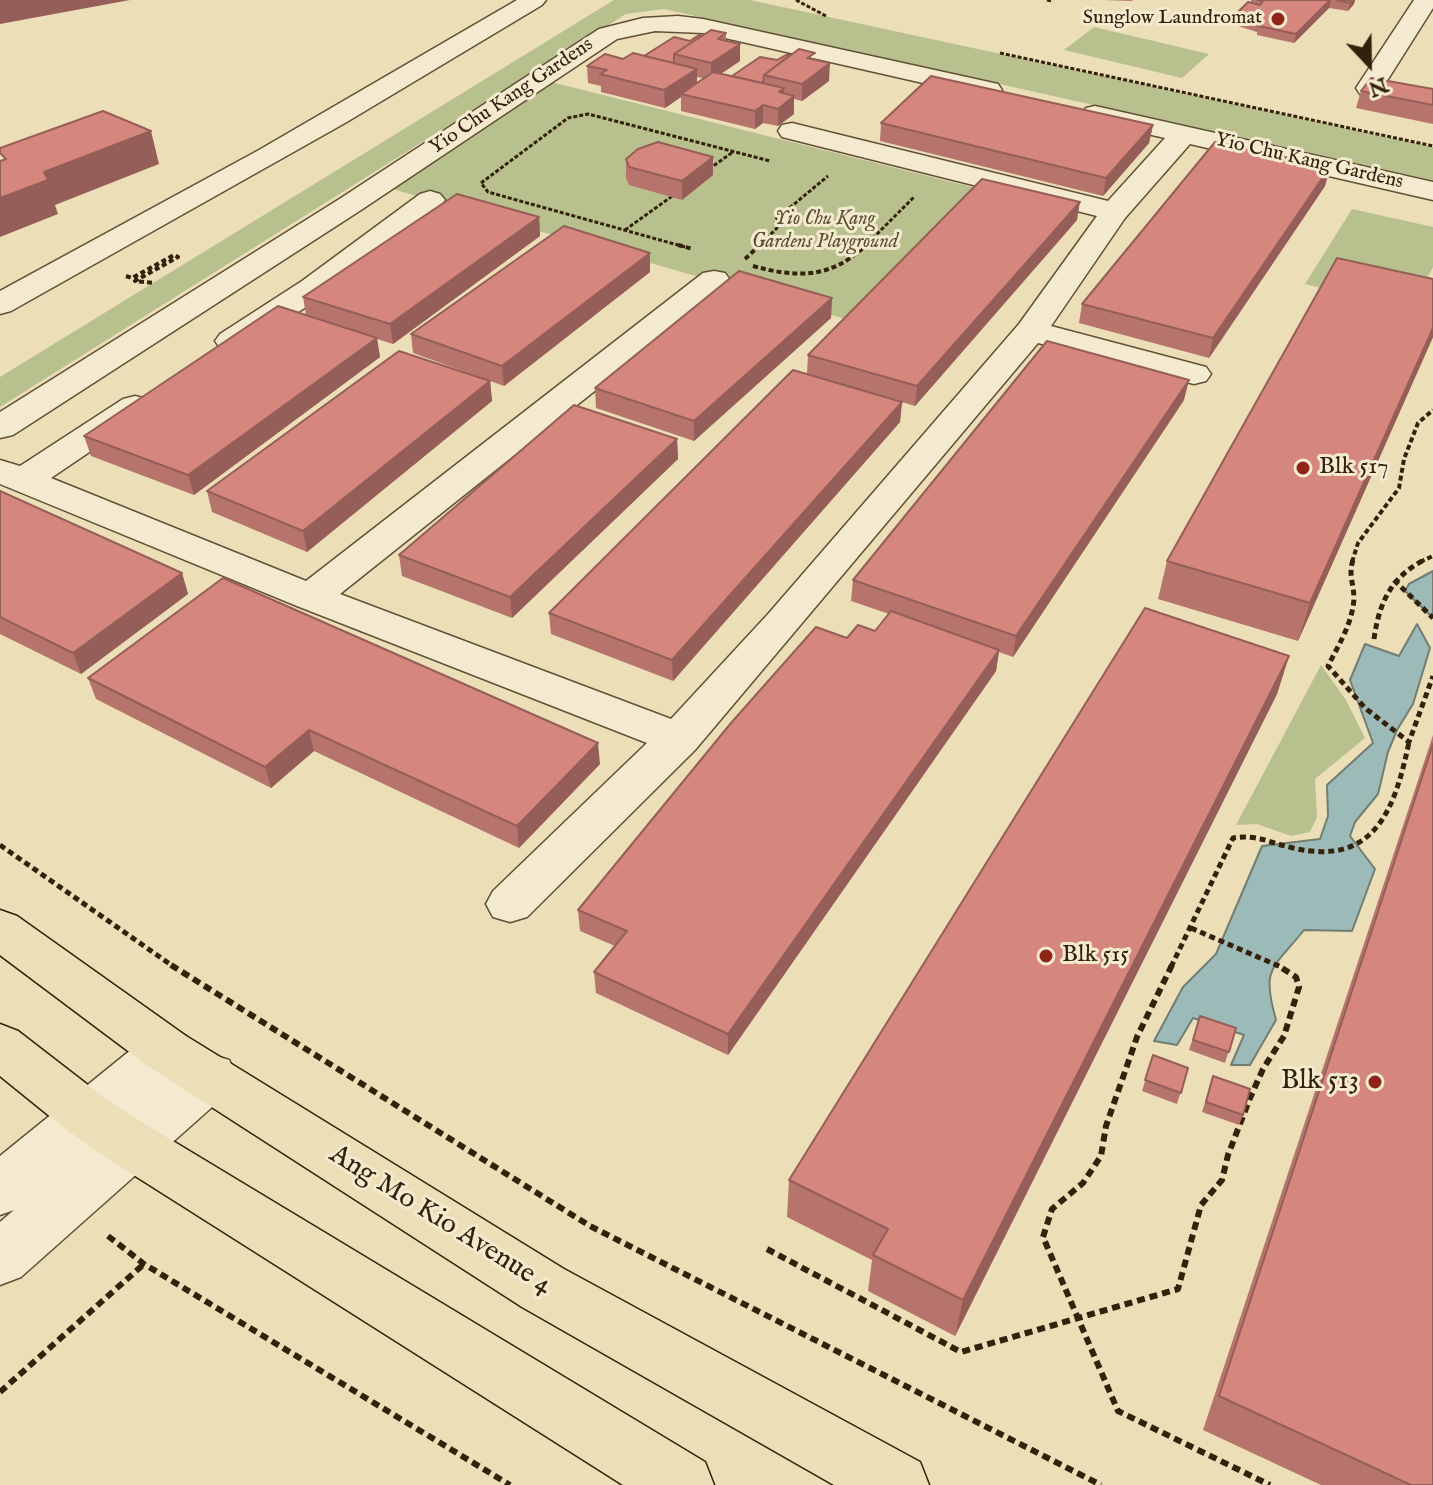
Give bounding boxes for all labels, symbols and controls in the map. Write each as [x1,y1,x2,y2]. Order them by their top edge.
place label: Sunglow Laundromat [1083,7,1262,31]
marker: Sunglow Laundromat [1269,10,1287,28]
north arrow [1329,24,1409,104]
street label: Yio Chu Kang Gardens [426,33,598,161]
text: N [1364,70,1392,103]
street label: Yio Chu Kang Gardens [1213,129,1405,195]
park label: Yio Chu Kang Gardens Playground [752,208,898,255]
place label: Blk 517 [1319,454,1388,482]
marker: Blk 517 [1294,459,1312,477]
place label: Blk 515 [1062,942,1129,970]
marker: Blk 515 [1037,947,1055,965]
place label: Blk 513 [1281,1065,1359,1099]
marker: Blk 513 [1366,1073,1384,1091]
street label: Ang Mo Kio Avenue 4 [322,1139,558,1303]

